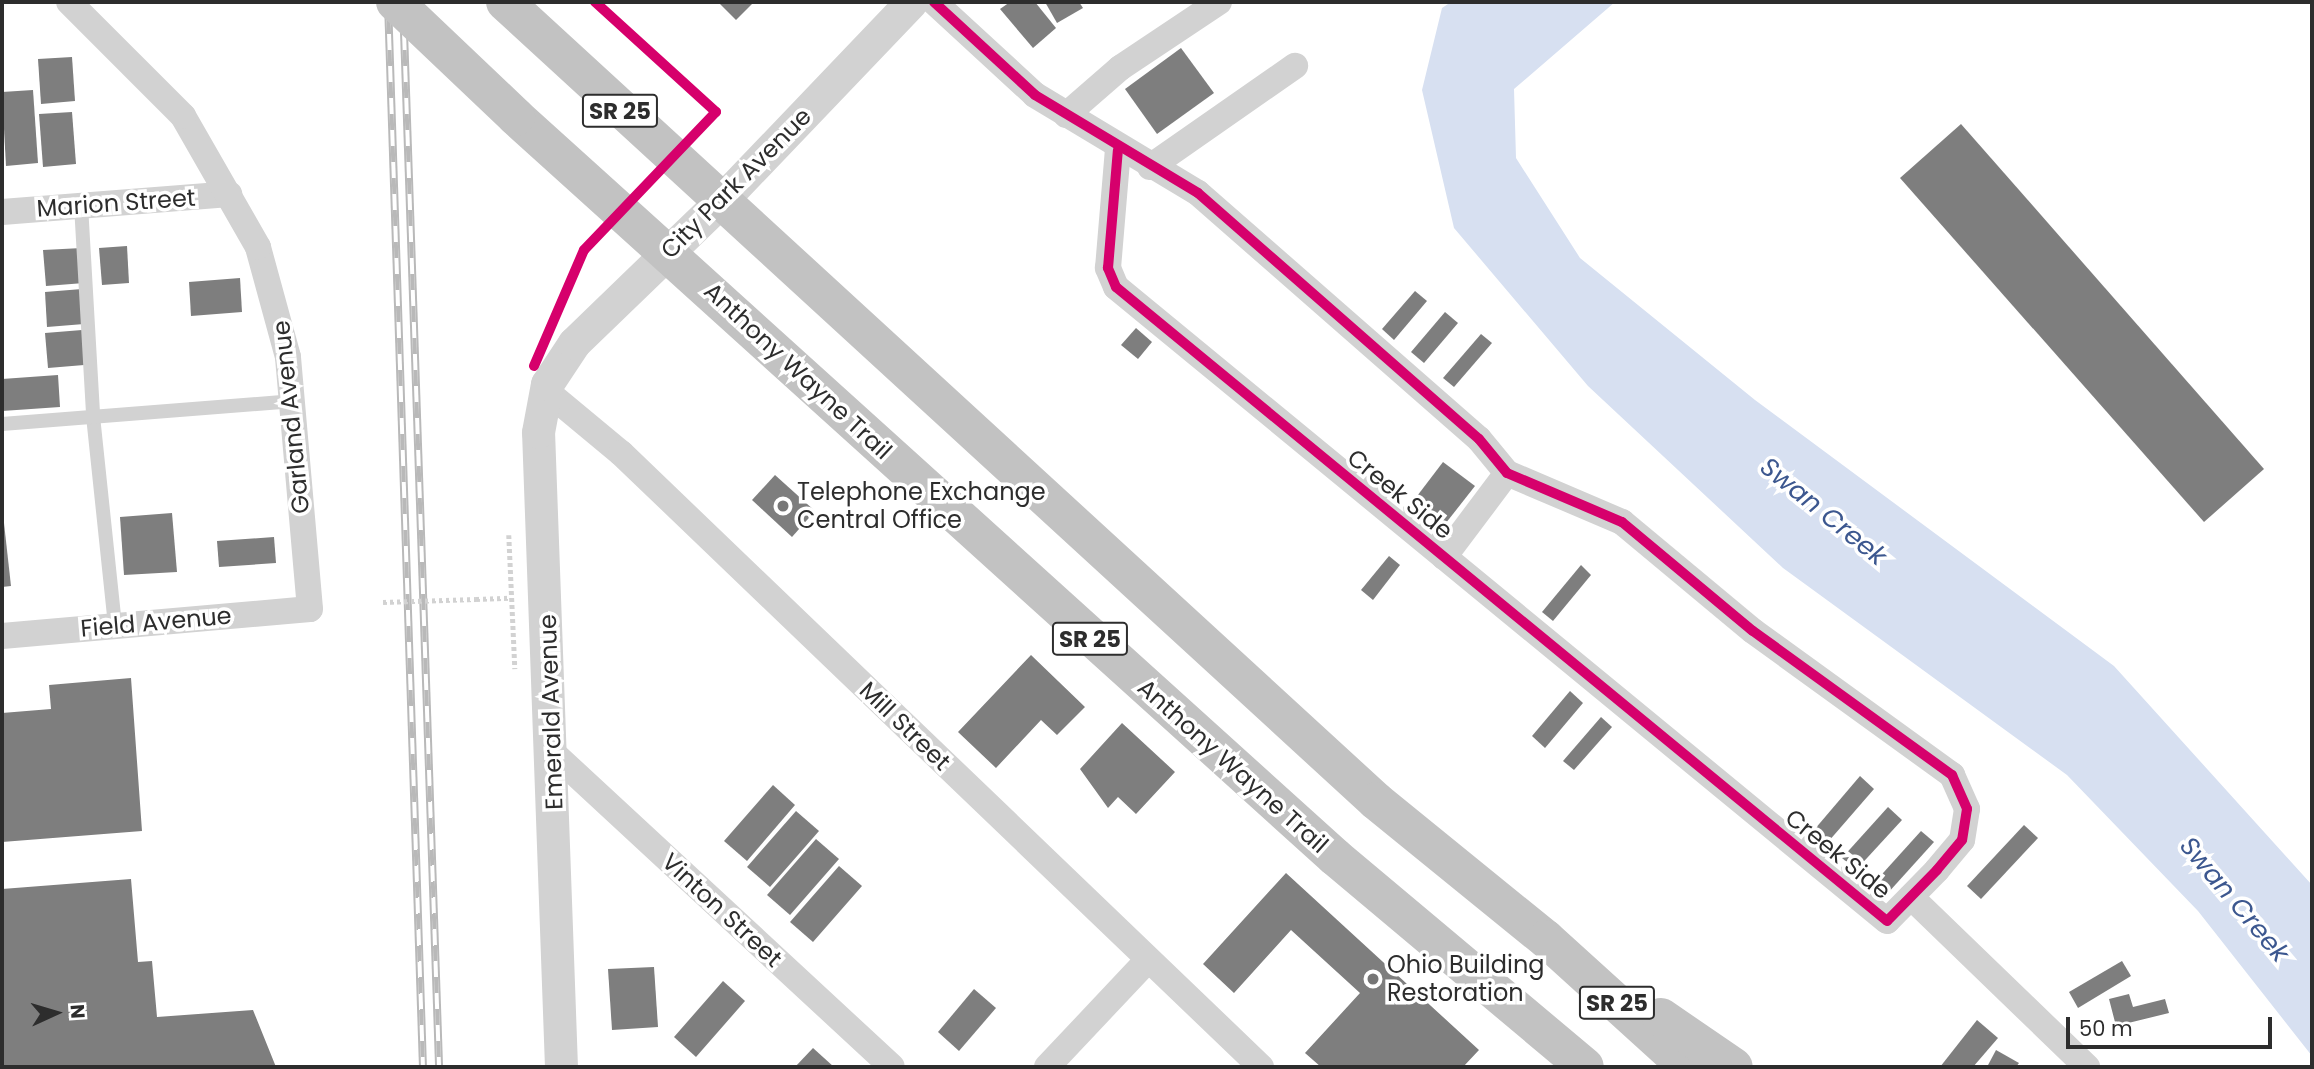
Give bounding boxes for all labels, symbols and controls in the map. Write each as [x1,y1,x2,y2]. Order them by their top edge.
road number: SR 25 [582,92,658,130]
street label: City Park Avenue [655,102,817,264]
street label: Marion Street [36,183,196,223]
street label: Anthony Wayne Trail [698,277,898,465]
street label: Garland Avenue [267,319,315,515]
street label: Creek Side [1342,443,1458,545]
water label: Swan Creek [1753,451,1893,573]
place label: Telephone Exchange Central Office [797,478,1046,534]
marker: Telephone Exchange Central Office [775,498,791,514]
street label: Field Avenue [79,601,233,643]
street label: Emerald Avenue [533,614,569,810]
road number: SR 25 [1052,620,1128,659]
street label: Anthony Wayne Trail [1132,673,1334,859]
street label: Mill Street [854,676,956,776]
street label: Creek Side [1780,803,1896,905]
water label: Swan Creek [2173,831,2295,969]
street label: Vinton Street [656,847,788,973]
place label: Ohio Building Restoration [1387,951,1544,1007]
marker: Ohio Building Restoration [1365,971,1381,987]
north arrow [21,978,91,1048]
road number: SR 25 [1578,984,1656,1022]
scale bar [2069,1002,2276,1046]
text: N [63,1003,91,1020]
text: 50 m [2079,1014,2133,1043]

